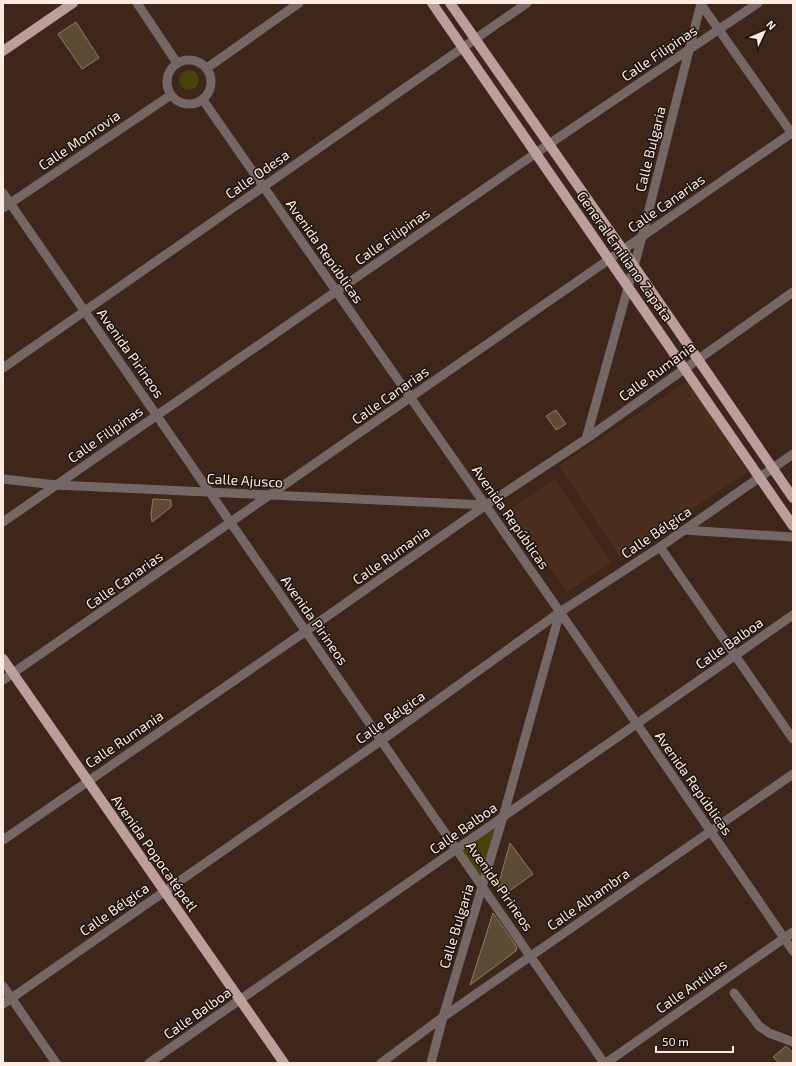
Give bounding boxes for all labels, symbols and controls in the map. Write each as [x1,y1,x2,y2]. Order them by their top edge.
north arrow [744,12,784,52]
text: N [764,17,779,32]
street label: Calle Filipinas [618,21,700,85]
street label: Calle Bulgaria [631,104,669,194]
street label: Calle Monrovia [35,106,123,174]
street label: Calle Odesa [222,146,292,202]
street label: Calle Canarias [624,170,708,236]
street label: General Emiliano Zapata [574,188,676,324]
street label: Avenida Repúblicas [283,196,367,306]
street label: Calle Filipinas [351,204,433,268]
street label: Avenida Pirineos [94,305,168,401]
street label: Calle Rumania [615,338,699,404]
street label: Calle Canarias [348,362,432,428]
street label: Calle Filipinas [64,402,146,466]
street label: Avenida Repúblicas [469,462,553,572]
street label: Calle Ajusco [206,470,284,490]
street label: Calle Bélgica [618,502,694,562]
street label: Calle Rumania [349,522,433,588]
street label: Calle Canarias [82,547,166,613]
street label: Avenida Pirineos [278,572,352,668]
street label: Calle Balboa [692,613,766,673]
street label: Calle Bélgica [352,687,428,747]
street label: Calle Rumania [82,707,166,771]
street label: Avenida Repúblicas [652,728,736,838]
street label: Avenida Popocatépetl [108,791,202,915]
street label: Calle Balboa [426,798,500,858]
street label: Avenida Pirineos [463,838,537,934]
street label: Calle Alhambra [544,864,632,934]
street label: Calle Bélgica [76,879,152,939]
street label: Calle Bulgaria [435,882,477,970]
street label: Calle Antillas [652,955,730,1017]
street label: Calle Balboa [160,983,234,1043]
scale bar [656,1028,733,1054]
text: 50 m [662,1034,689,1048]

